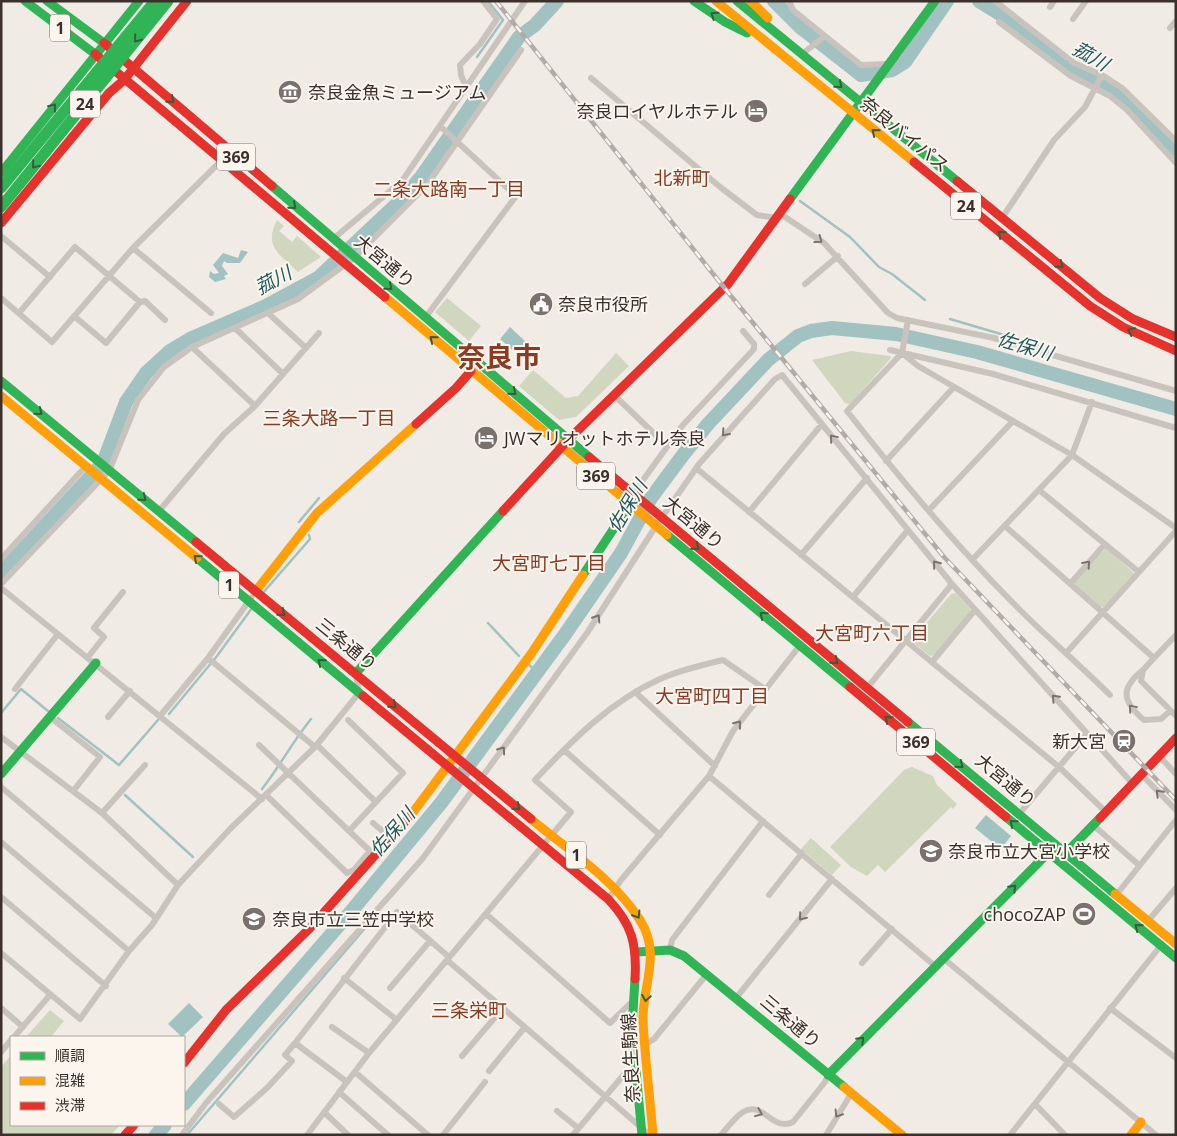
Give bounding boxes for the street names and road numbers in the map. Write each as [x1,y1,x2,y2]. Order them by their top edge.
road number: 1 [50,14,70,42]
road number: 24 [70,90,100,118]
street label: 奈良バイパス [856,91,954,177]
road number: 369 [217,144,255,170]
road number: 24 [951,192,981,220]
street label: 大宮通り [350,229,420,293]
road number: 369 [577,462,615,490]
street label: 大宮通り [659,490,729,554]
road number: 1 [219,572,239,598]
street label: 三条通り [311,612,383,676]
road number: 369 [897,729,935,756]
street label: 大宮通り [971,748,1041,812]
road number: 1 [566,842,586,868]
street label: 三条通り [756,989,826,1053]
street label: 奈良生駒線 [616,1012,644,1104]

